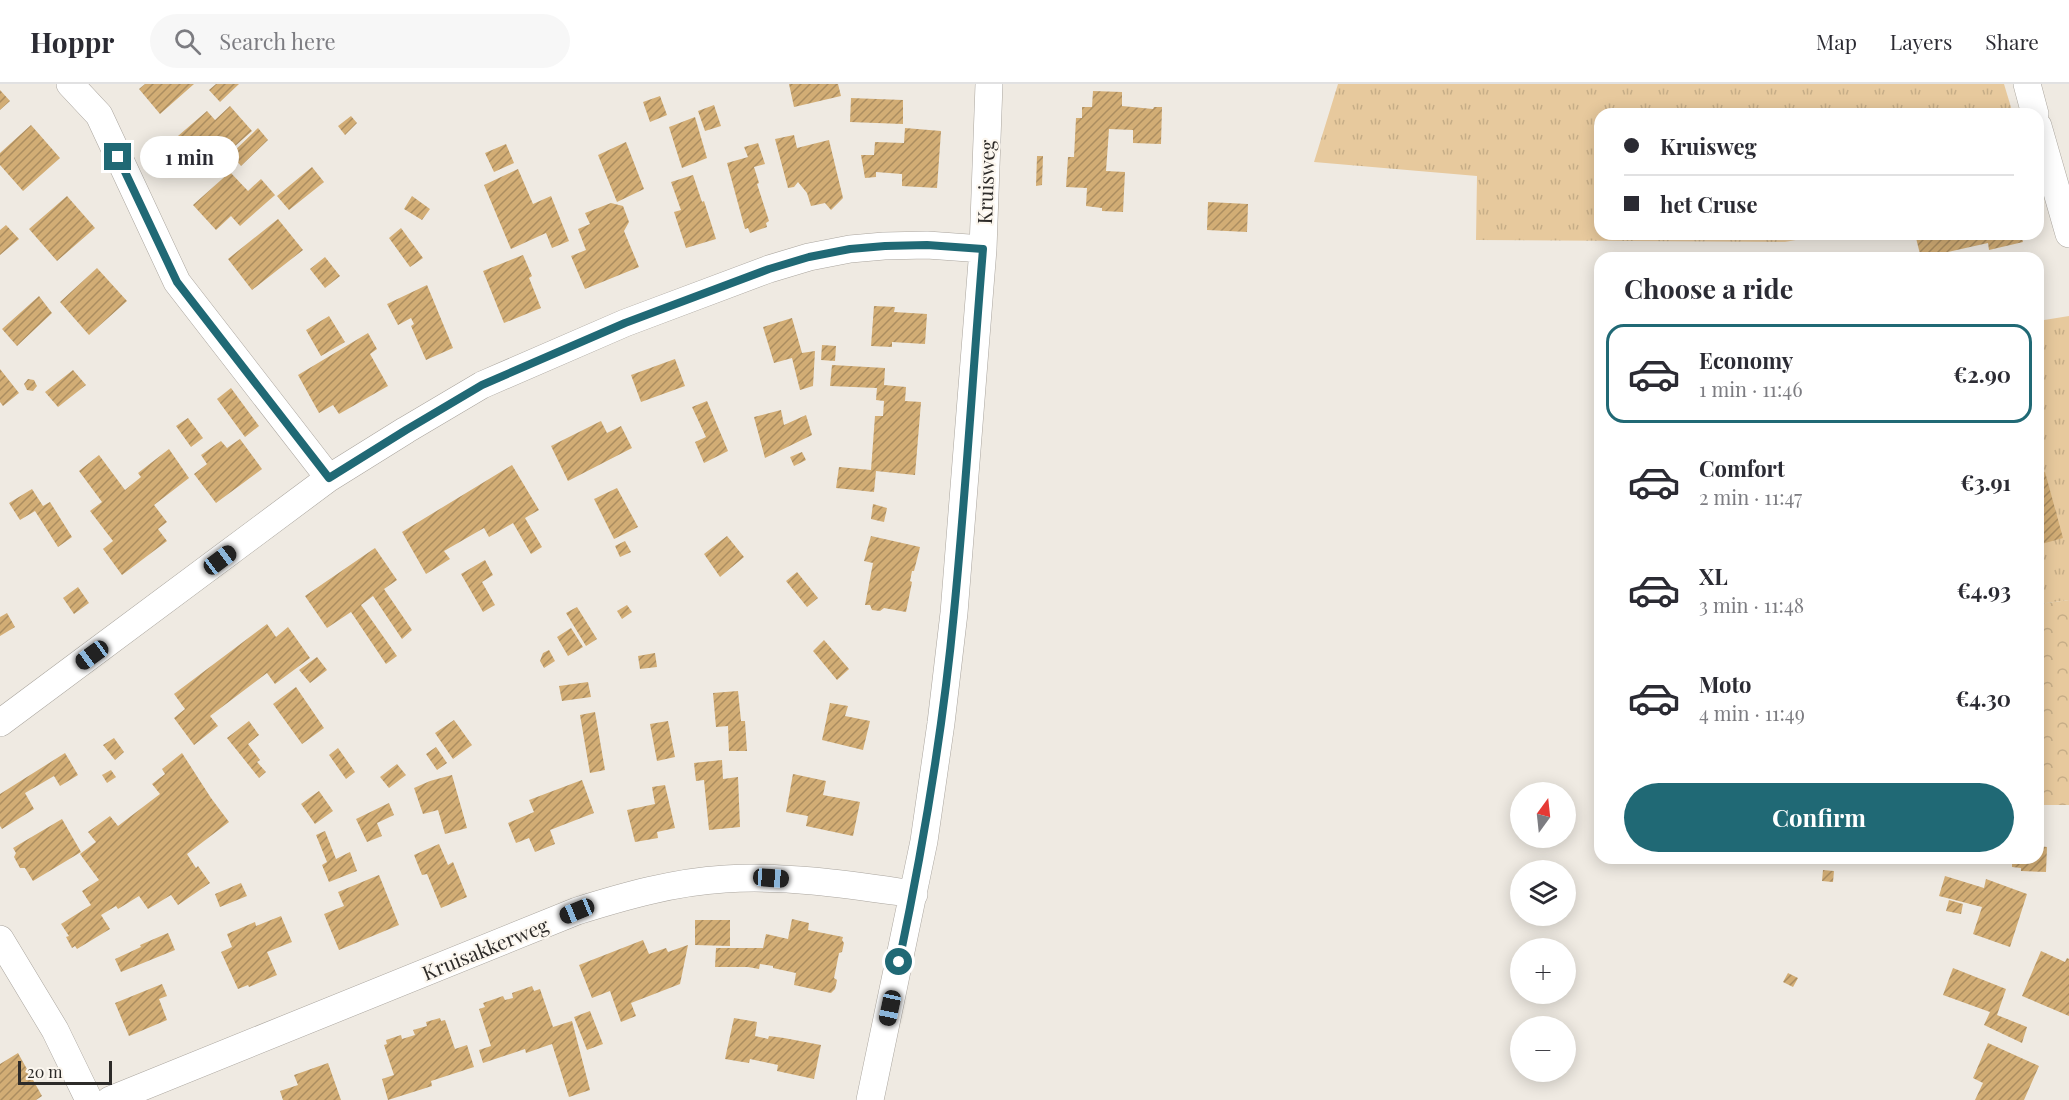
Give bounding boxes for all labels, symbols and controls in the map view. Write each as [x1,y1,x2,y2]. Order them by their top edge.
search box [150,14,570,68]
text: Hoppr [30,23,114,60]
icon: search [171,25,204,58]
text: Search here [219,26,336,56]
text: Map [1816,27,1857,55]
text: Layers [1890,27,1952,55]
text: Share [1985,27,2039,55]
text: Kruisweg [1660,131,1757,161]
callout: 1 min [139,136,238,178]
street label: Kruisweg [970,139,1000,225]
route end [104,143,131,170]
text: 1 min [165,143,214,170]
text: het Cruse [1660,189,1758,219]
text: Choose a ride [1624,270,1793,306]
text: Economy [1699,345,1793,375]
icon: car [1627,347,1681,401]
text: €2.90 [1953,359,2011,389]
text: 1 min · 11:46 [1699,375,1803,402]
text: Comfort [1699,453,1785,483]
icon: car [1627,455,1681,509]
text: €3.91 [1960,467,2011,497]
text: 2 min · 11:47 [1699,483,1802,510]
car [200,542,240,578]
text: XL [1699,561,1728,591]
icon: car [1627,563,1681,617]
text: €4.93 [1957,575,2011,605]
text: 3 min · 11:48 [1699,591,1804,618]
car [72,637,112,673]
text: Moto [1699,669,1752,699]
icon: car [1627,671,1681,725]
text: €4.30 [1955,683,2011,713]
text: 4 min · 11:49 [1699,699,1805,726]
north arrow [1510,782,1576,848]
map controls [1510,782,1576,1082]
button: Confirm [1624,783,2014,852]
button: layers [1510,860,1576,926]
car [752,868,790,888]
car [557,896,597,926]
street label: Kruisakkerweg [418,910,553,986]
button: + [1510,938,1576,1004]
route start [885,948,912,975]
car [877,989,903,1027]
button: − [1510,1016,1576,1082]
scale bar [18,1058,112,1086]
text: 20 m [27,1061,62,1082]

